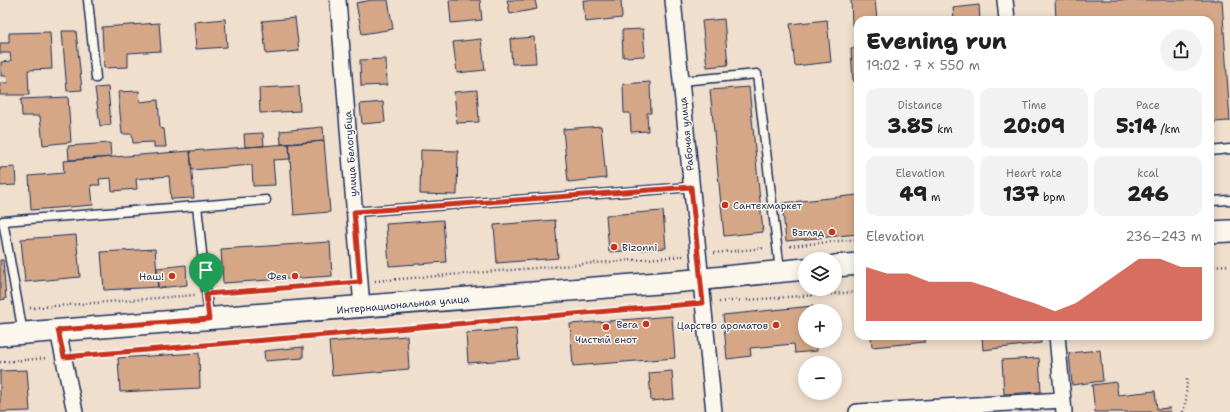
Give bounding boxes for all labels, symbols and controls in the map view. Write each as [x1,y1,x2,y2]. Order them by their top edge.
text: Evening run [866,27,1007,56]
button: share [1160,29,1202,71]
text: 19:02 · 7 × 550 m [866,57,980,74]
street label: Рабочая улица [676,96,697,171]
text: Distance [897,98,943,113]
text: Time [1021,98,1047,113]
text: Pace [1136,98,1160,113]
street label: улица Белогубца [341,110,360,197]
text: 3.85 [887,113,933,139]
text: 20:09 [1003,113,1065,139]
text: 5:14 [1116,113,1157,139]
text: km [933,122,953,137]
text: /km [1157,122,1180,137]
text: Elevation [895,166,945,181]
text: Heart rate [1006,166,1062,181]
text: kcal [1137,166,1159,181]
text: 49 [900,181,927,207]
text: 137 [1003,181,1039,207]
text: 246 [1127,181,1169,207]
text: m [927,190,940,205]
text: bpm [1039,190,1065,205]
place label: Сантехмаркет [733,199,803,212]
marker: Сантехмаркет [720,200,730,210]
place label: Взгляд [792,226,825,239]
marker: Взгляд [827,227,837,237]
text: Elevation [866,228,924,245]
text: 236–243 m [1125,228,1202,245]
place label: Bizonni [622,241,657,254]
marker: Bizonni [609,242,619,252]
map controls [798,252,842,400]
button: layers [798,252,842,296]
pin [189,253,223,294]
icon: arrive [195,259,217,281]
place label: Наш! [139,270,164,283]
place label: Фея [267,270,287,283]
marker: Наш! [167,271,177,281]
marker: Фея [290,271,300,281]
street label: Интернациональная улица [336,292,471,317]
button: + [798,304,842,348]
place label: Вега [616,318,639,331]
marker: Вега [641,319,651,329]
place label: Царство ароматов [677,319,768,332]
marker: Царство ароматов [771,320,781,330]
marker: Чистый енот [601,322,611,332]
place label: Чистый енот [575,333,638,346]
button: − [798,356,842,400]

